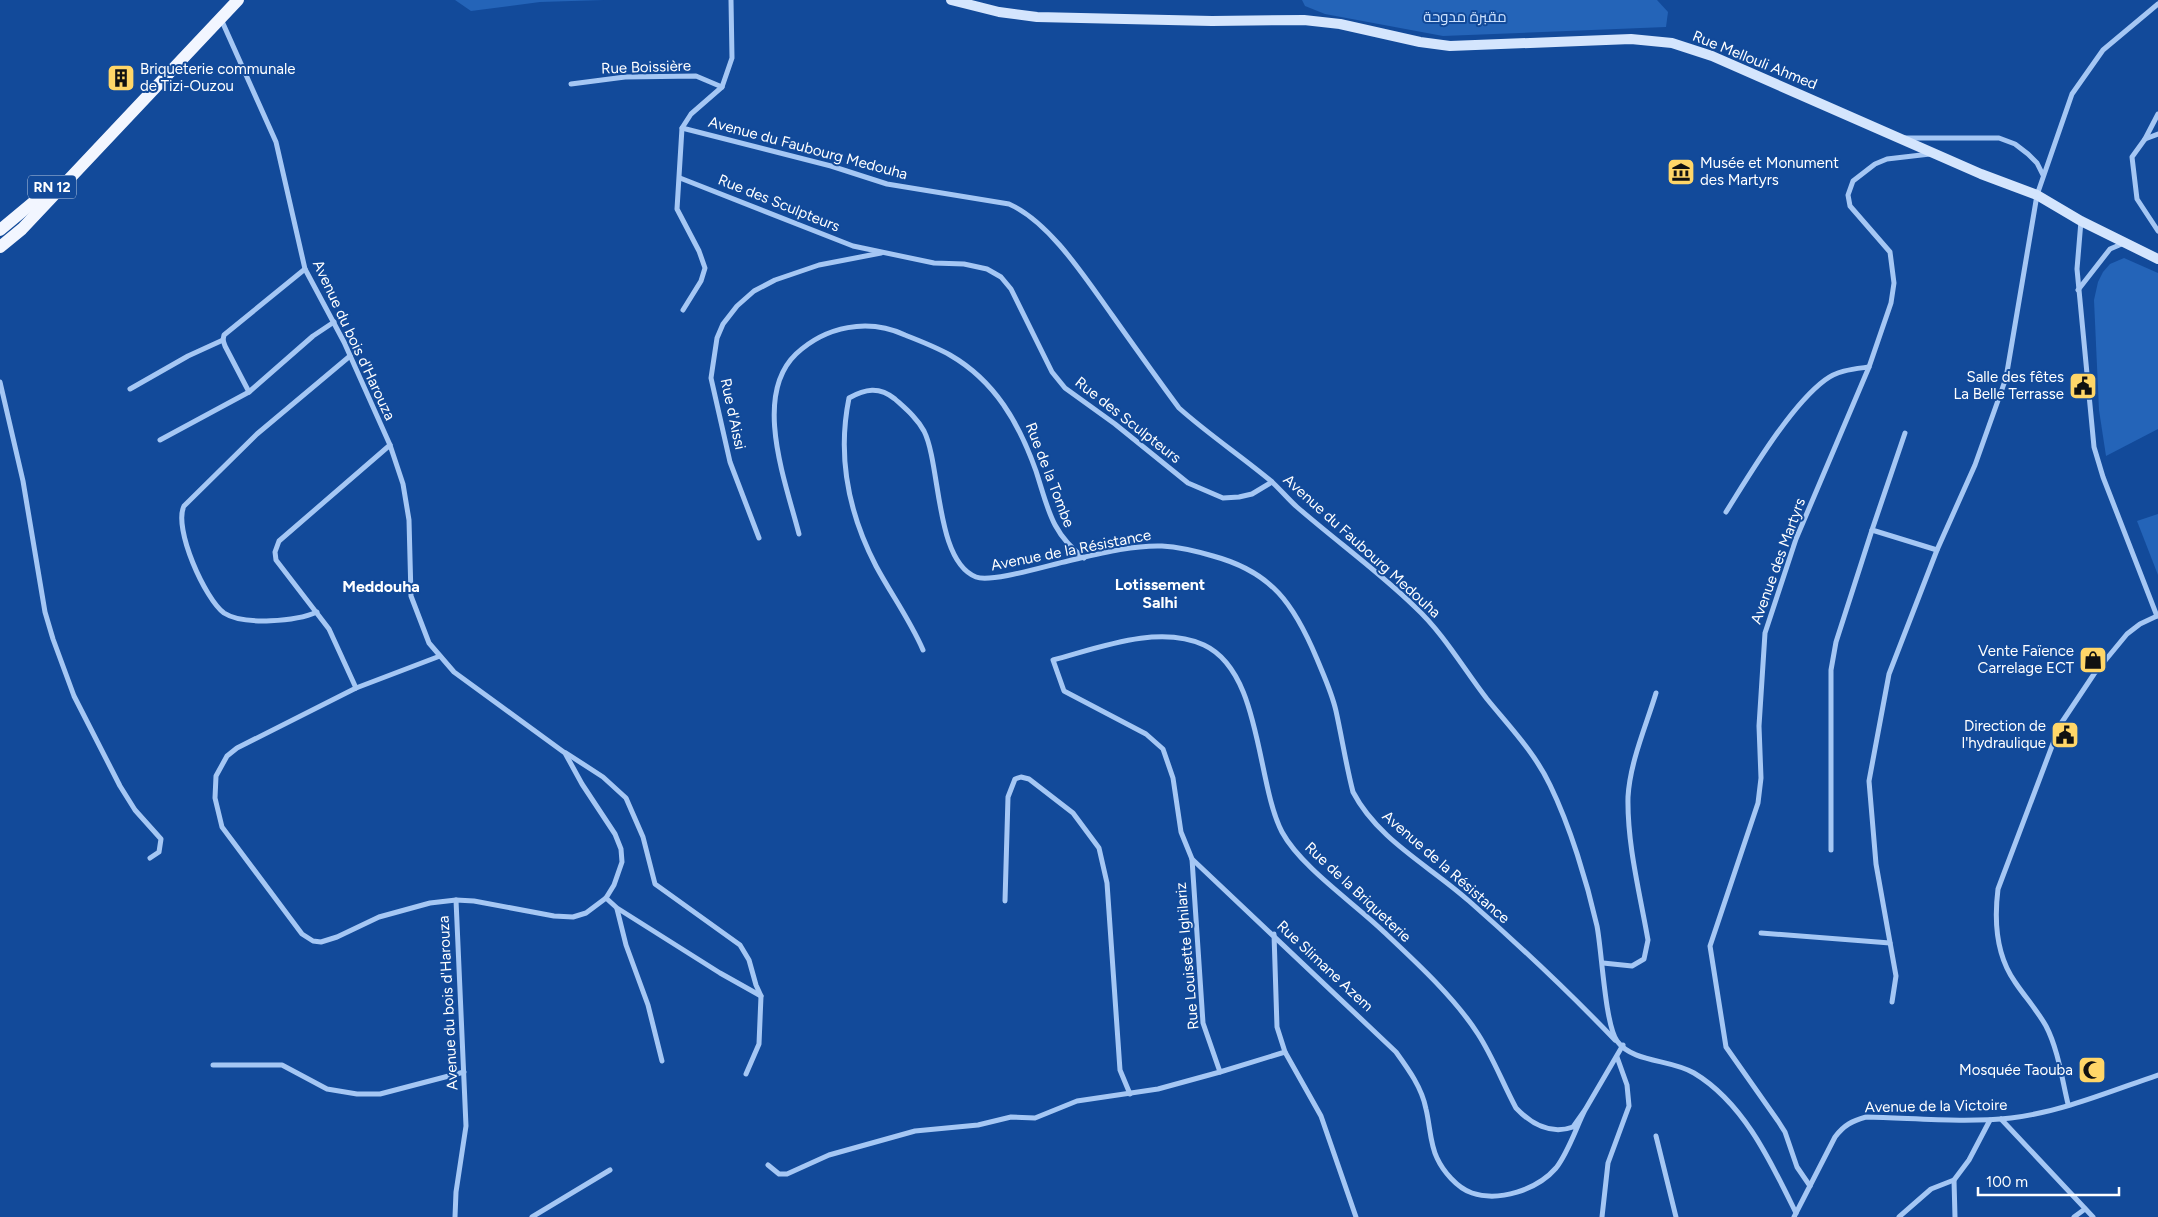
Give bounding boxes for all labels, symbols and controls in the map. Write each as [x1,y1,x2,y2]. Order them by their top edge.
park label: مقبرة مدوحة [1423,8,1507,26]
street label: Rue Mellouli Ahmed [1690,27,1820,93]
street label: Rue Boissière [601,56,691,78]
place label: Briqueterie communale de Tizi-Ouzou [140,60,295,95]
building icon: Briqueterie communale de Tizi-Ouzou [106,63,136,93]
street label: Avenue du Faubourg Medouha [706,113,910,183]
place label: Musée et Monument des Martyrs [1700,154,1839,189]
museum icon: Musée et Monument des Martyrs [1666,157,1696,187]
street label: Rue des Sculpteurs [716,170,842,236]
road number: RN 12 [28,176,76,198]
street label: Avenue du bois d'Harouza [309,257,399,423]
place label: Salle des fêtes La Belle Terrasse [1953,368,2064,403]
public building icon: Salle des fêtes La Belle Terrasse [2068,371,2098,401]
street label: Rue des Sculpteurs [1071,373,1185,467]
street label: Rue d'Aissi [717,377,749,451]
street label: Rue de la Tombe [1022,420,1078,530]
street label: Avenue du Faubourg Medouha [1280,471,1444,621]
street label: Avenue des Martyrs [1747,495,1809,627]
street label: Avenue de la Résistance [989,526,1153,574]
district label: Lotissement Salhi [1115,575,1205,612]
district label: Meddouha [342,577,420,596]
place label: Vente Faïence Carrelage ECT [1978,642,2075,677]
shop icon: Vente Faïence Carrelage ECT [2078,645,2108,675]
place label: Direction de l'hydraulique [1962,717,2046,752]
public building icon: Direction de l'hydraulique [2050,720,2080,750]
street label: Avenue de la Résistance [1379,807,1513,927]
street label: Rue de la Briqueterie [1301,838,1415,946]
street label: Rue Louisette Ighilariz [1172,882,1202,1030]
street label: Avenue du bois d'Harouza [434,915,462,1091]
street label: Rue Slimane Azem [1273,917,1377,1015]
mosque icon: Mosquée Taouba [2077,1055,2107,1085]
place label: Mosquée Taouba [1959,1061,2073,1079]
street label: Avenue de la Victoire [1864,1096,2008,1116]
scale bar [1978,1164,2119,1196]
text: 100 m [1986,1173,2028,1191]

